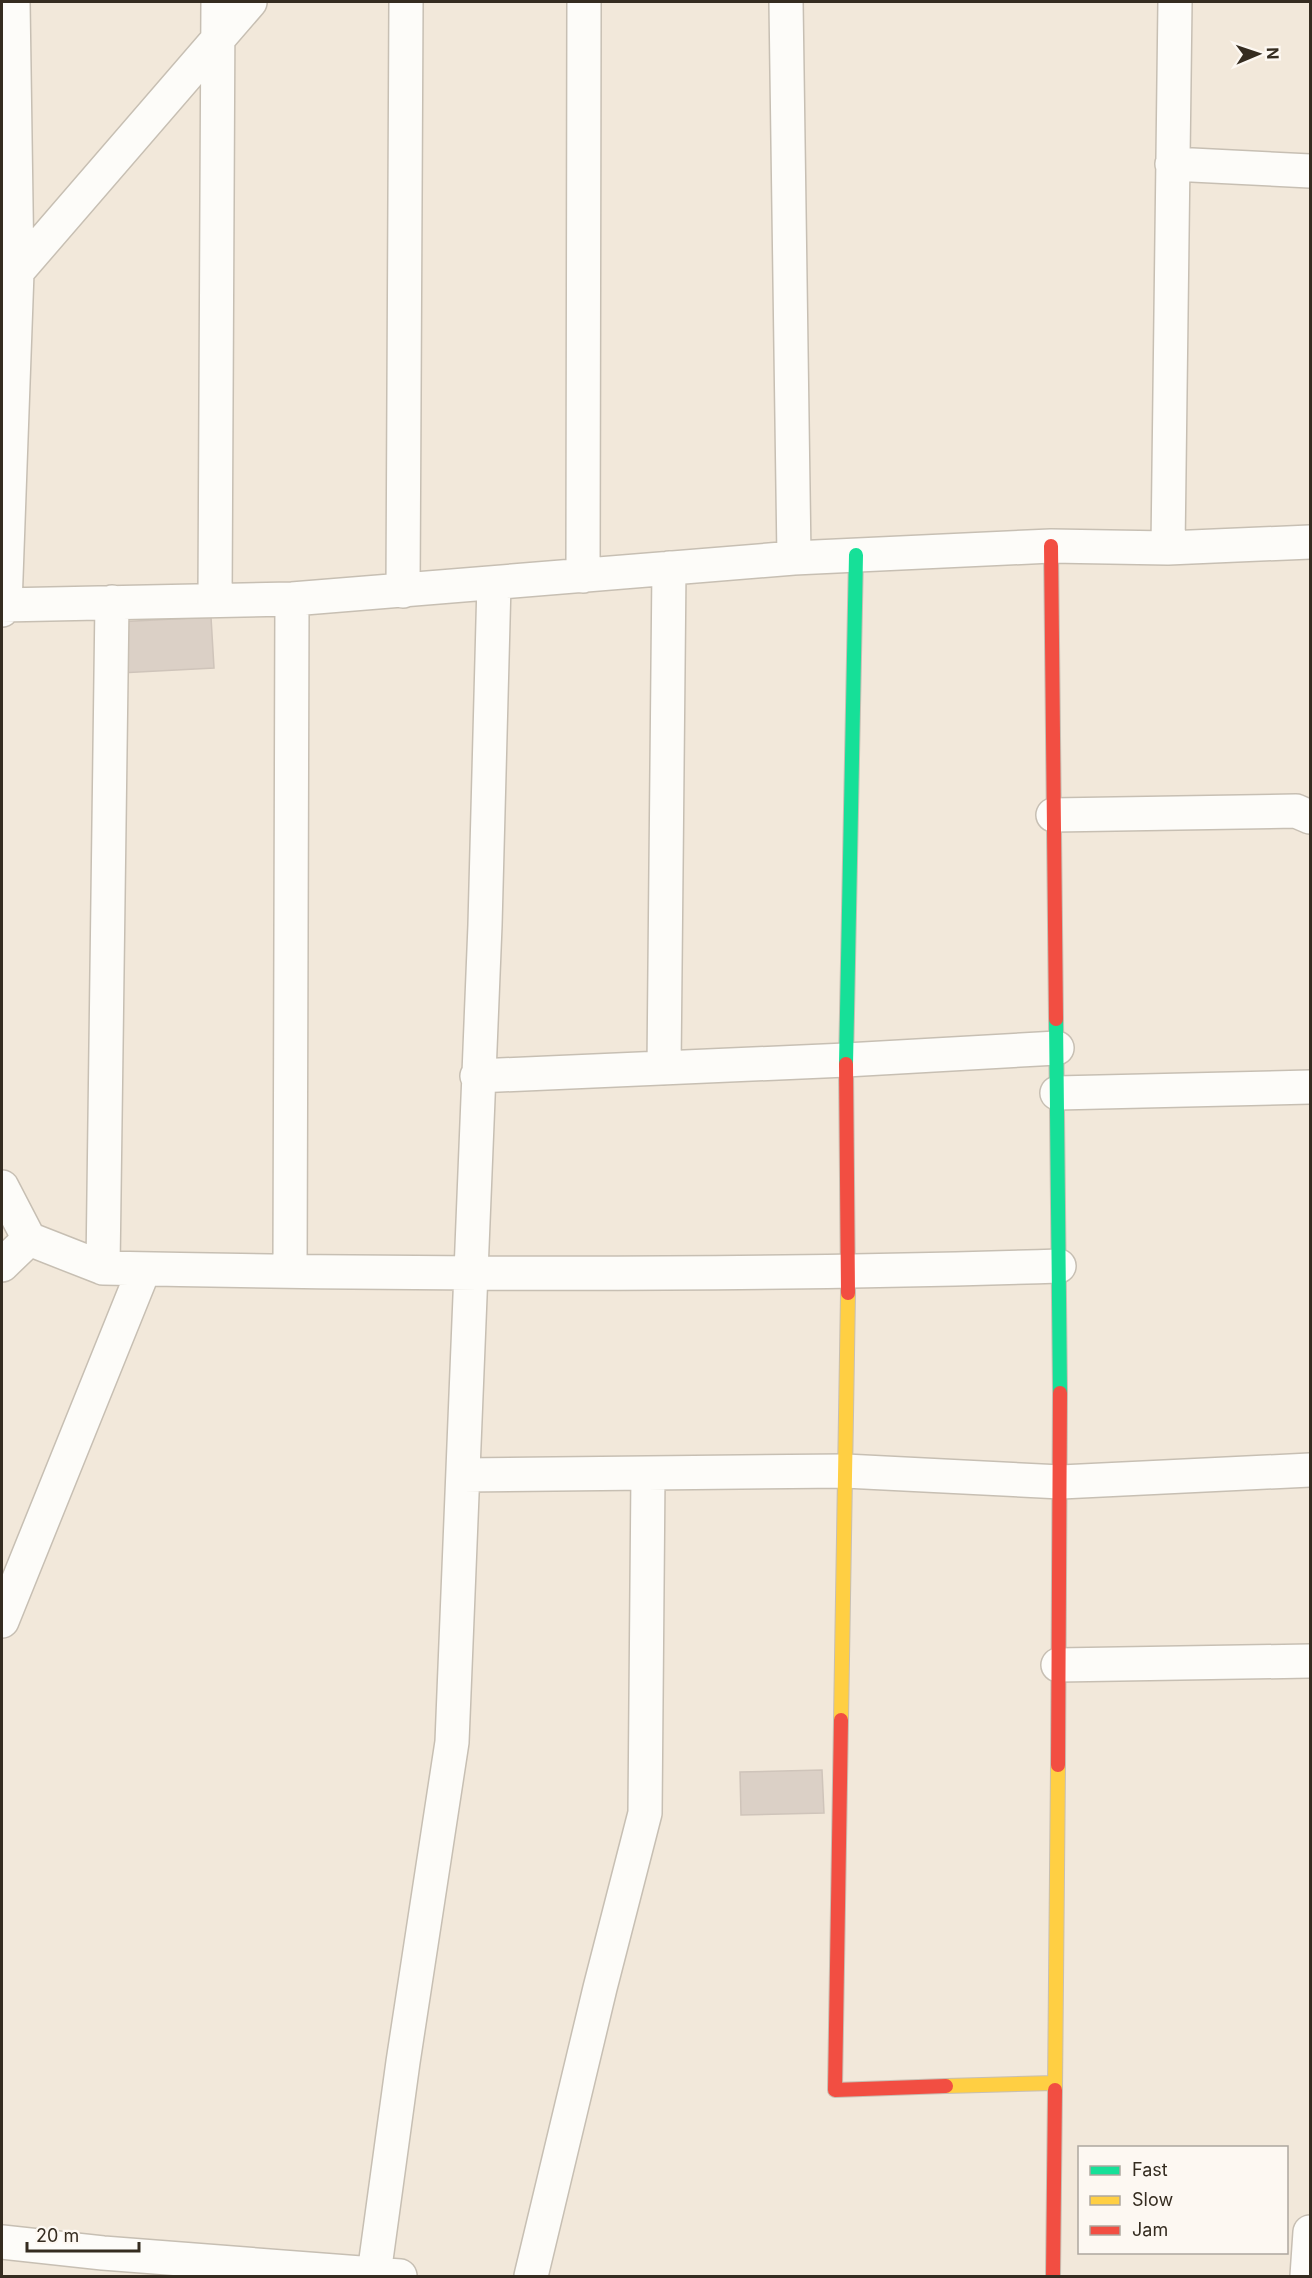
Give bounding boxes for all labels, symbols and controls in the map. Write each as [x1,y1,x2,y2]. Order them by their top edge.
north arrow [1228,24,1288,84]
text: N [1263,47,1283,60]
legend [1078,2146,1288,2254]
text: Fast [1132,2159,1168,2180]
text: Slow [1132,2189,1173,2210]
scale bar [27,2215,140,2253]
text: Jam [1132,2219,1168,2240]
text: 20 m [36,2225,79,2246]

